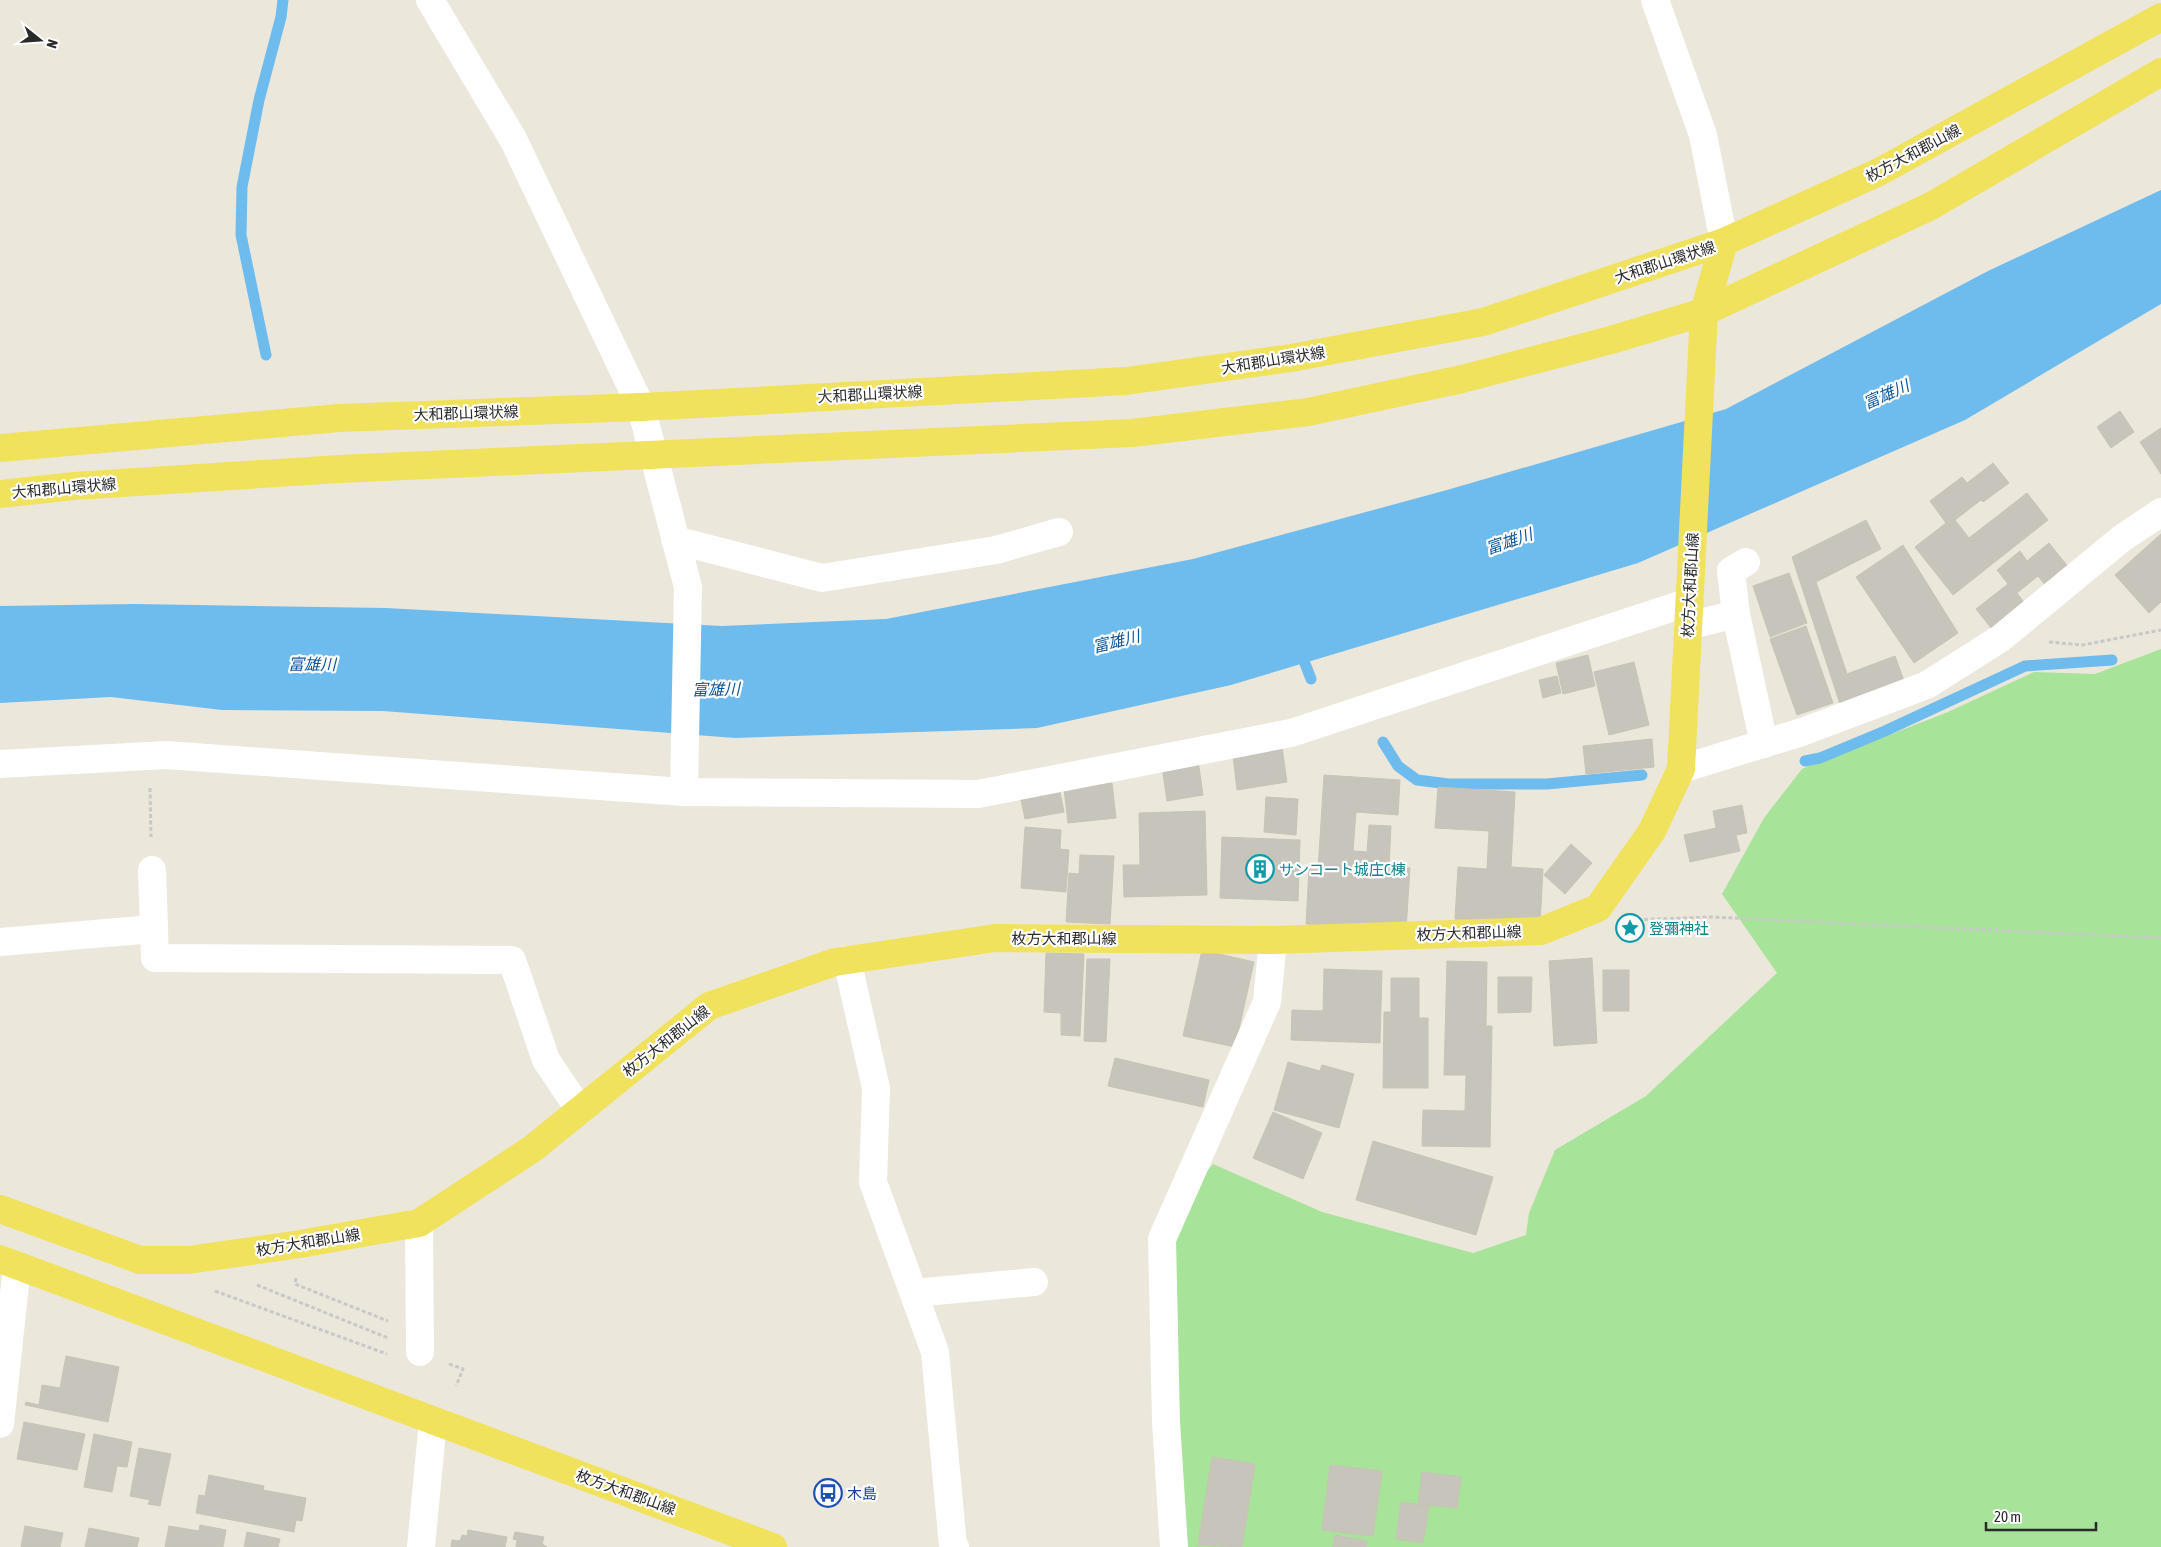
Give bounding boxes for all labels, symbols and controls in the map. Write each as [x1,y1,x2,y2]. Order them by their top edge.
north arrow [15,15,65,65]
text: N [44,38,61,50]
street label: 枚方大和郡山線 [1863,121,1963,185]
street label: 大和郡山環状線 [1612,238,1718,286]
street label: 大和郡山環状線 [1220,343,1326,377]
water label: 富雄川 [1860,375,1913,412]
street label: 大和郡山環状線 [817,383,923,405]
street label: 大和郡山環状線 [413,403,519,423]
street label: 大和郡山環状線 [11,475,117,501]
water label: 富雄川 [1483,524,1537,557]
street label: 枚方大和郡山線 [1679,532,1701,638]
water label: 富雄川 [1091,626,1143,656]
water label: 富雄川 [288,655,338,673]
water label: 富雄川 [692,680,742,698]
building icon: サンコート城庄C棟 [1245,854,1275,884]
place label: サンコート城庄C棟 [1279,861,1406,878]
place icon: 登彌神社 [1615,913,1645,943]
place label: 登彌神社 [1649,920,1709,937]
street label: 枚方大和郡山線 [1416,923,1522,943]
street label: 枚方大和郡山線 [1011,930,1117,947]
street label: 枚方大和郡山線 [619,1002,713,1080]
street label: 枚方大和郡山線 [255,1225,361,1259]
street label: 枚方大和郡山線 [574,1466,678,1518]
bus stop icon: 木島 [813,1478,843,1508]
place label: 木島 [847,1485,877,1502]
scale bar [1986,1500,2096,1532]
text: 20 m [1994,1508,2021,1525]

